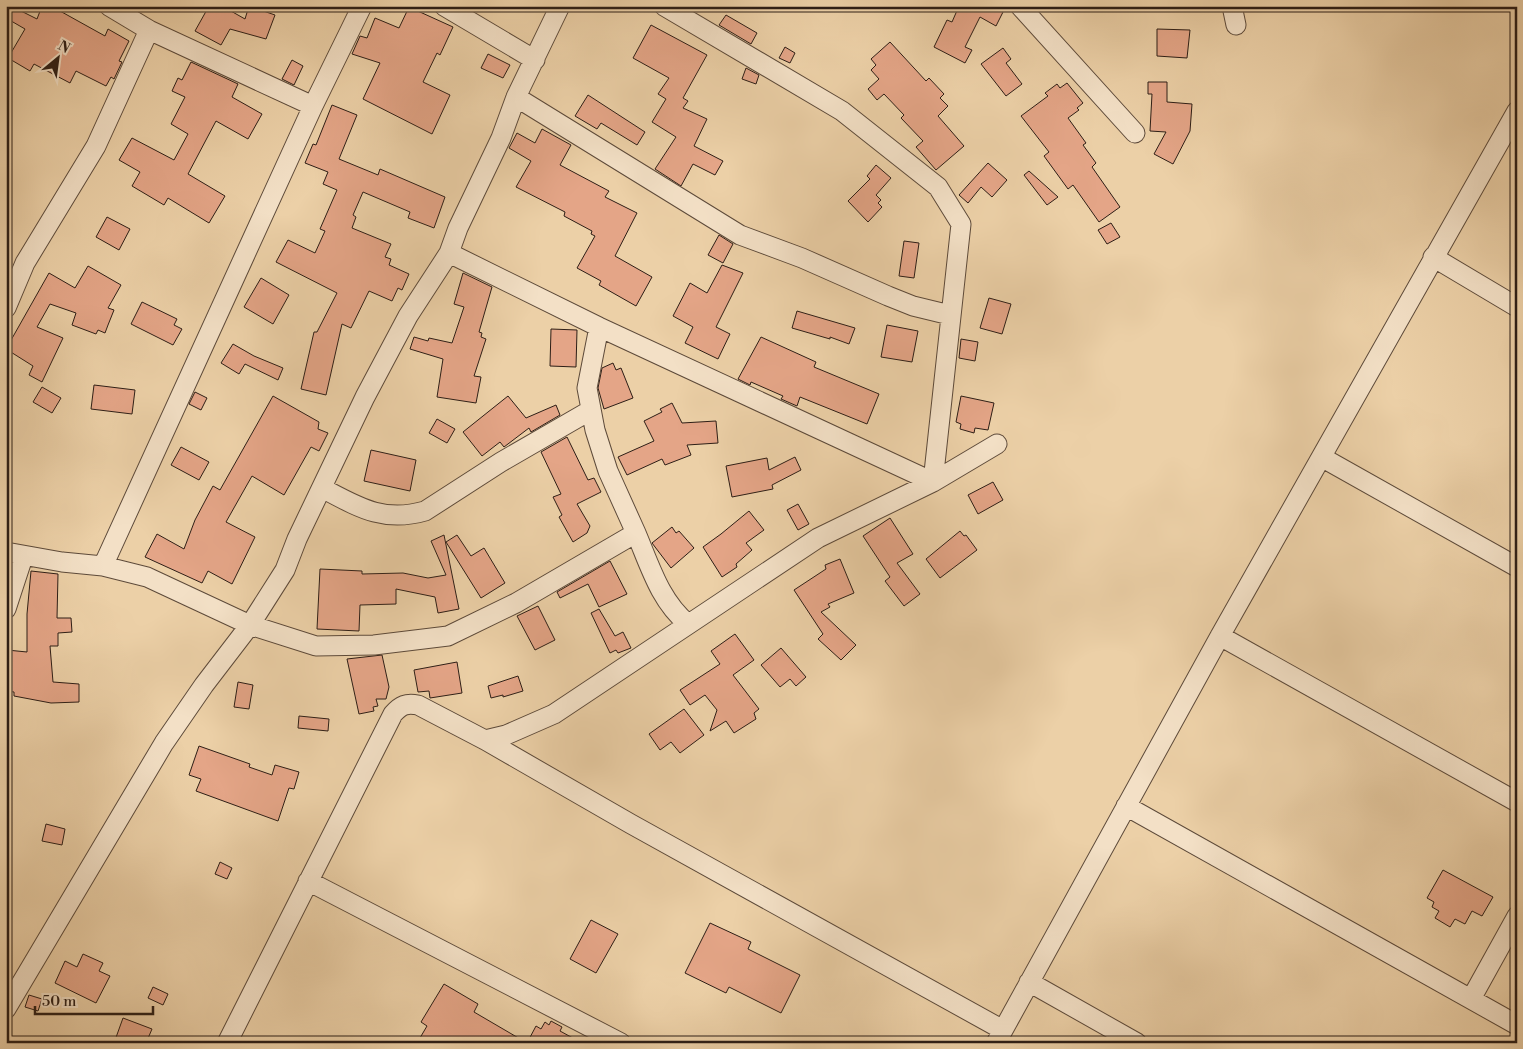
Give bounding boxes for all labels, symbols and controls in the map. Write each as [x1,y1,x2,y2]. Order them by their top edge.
north arrow [32,32,82,82]
text: N [55,37,73,58]
scale bar [35,984,152,1016]
text: 50 m [42,992,76,1011]

